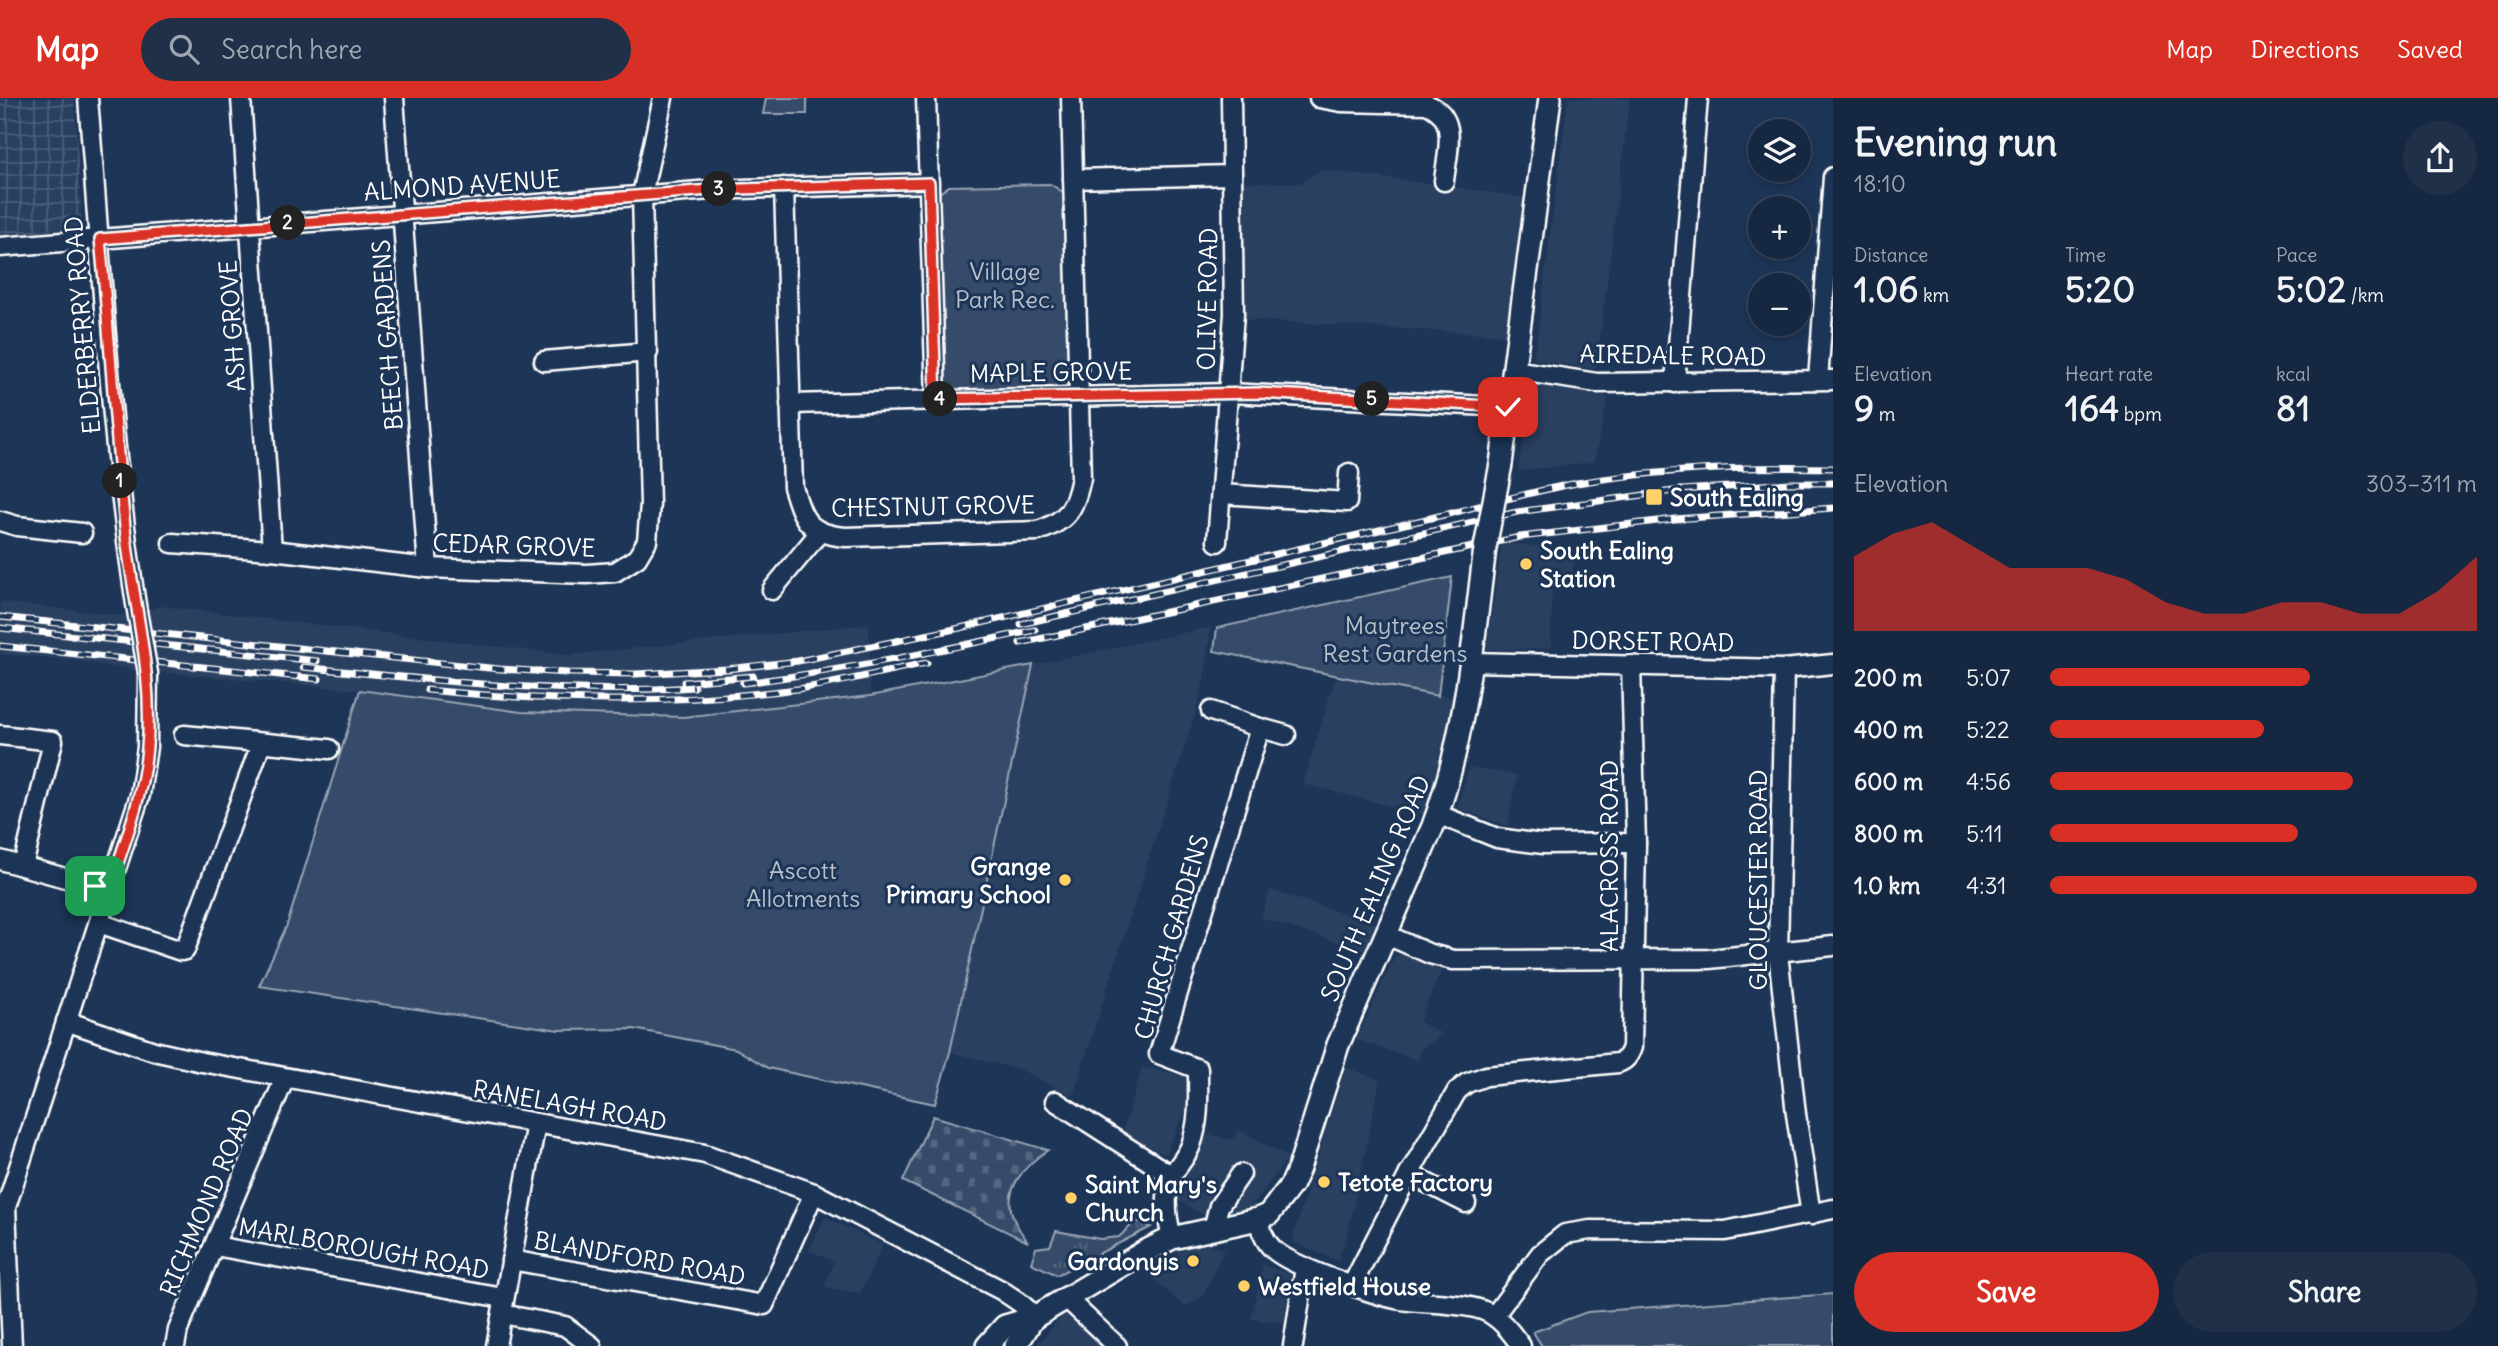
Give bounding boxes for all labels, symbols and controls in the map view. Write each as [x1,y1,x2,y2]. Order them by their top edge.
search box [141,18,631,81]
text: Map [35,28,99,70]
icon: search [165,30,203,68]
text: Search here [221,33,362,66]
text: Map [2166,34,2213,64]
text: Directions [2251,34,2359,64]
text: Saved [2397,34,2463,64]
map controls [1748,119,1811,336]
button: layers [1748,119,1811,182]
text: Evening run [1854,119,2057,166]
button: share [2403,121,2477,195]
street label: ALMOND AVENUE [363,163,561,207]
text: 18:10 [1854,169,1906,198]
pin: 3 [702,172,736,206]
text: 3 [713,176,724,200]
button: + [1748,196,1811,259]
pin: 2 [270,206,306,240]
text: 2 [282,210,293,234]
street label: ELDERBERRY ROAD [58,215,106,435]
street label: OLIVE ROAD [1191,227,1223,371]
street label: BEECH GARDENS [365,239,409,431]
text: Distance [1854,243,1928,267]
text: Time [2065,243,2106,267]
text: Pace [2276,243,2317,267]
park label: Village Park Rec. [955,256,1055,314]
street label: ASH GROVE [212,259,252,393]
text: 1.06 [1854,267,1918,311]
text: 5:20 [2065,267,2135,311]
text: 5:02 [2276,267,2346,311]
button: − [1748,273,1811,336]
text: km [1918,283,1949,307]
text: /km [2346,283,2384,307]
street label: AIREDALE ROAD [1579,338,1767,372]
street label: MAPLE GROVE [970,356,1132,388]
text: Elevation [1854,362,1932,386]
text: Heart rate [2065,362,2153,386]
text: kcal [2276,362,2310,386]
pin [1478,377,1538,437]
pin: 4 [922,382,958,416]
pin: 5 [1354,382,1390,416]
text: 4 [934,386,945,410]
text: 5 [1366,386,1377,410]
text: 9 [1854,386,1874,430]
text: 164 [2065,386,2119,430]
text: 81 [2276,386,2310,430]
icon: check [1489,388,1527,426]
text: m [1874,402,1895,426]
text: bpm [2119,402,2162,426]
pin: 1 [102,464,138,498]
text: 1 [116,468,123,492]
text: Elevation [1854,469,1948,498]
text: 303–311 m [2366,469,2477,498]
place label: South Ealing [1670,482,1804,512]
marker: South Ealing [1644,487,1664,507]
street label: CHESTNUT GROVE [831,489,1035,523]
street label: CEDAR GROVE [432,527,596,563]
place label: South Ealing Station [1540,535,1674,593]
marker: South Ealing Station [1518,556,1534,572]
park label: Maytrees Rest Gardens [1323,610,1467,668]
street label: DORSET ROAD [1571,625,1735,657]
text: 200 m [1854,663,1923,692]
text: 5:07 [1966,663,2011,692]
text: 400 m [1854,715,1923,744]
text: 5:22 [1966,715,2010,744]
street label: ALACROSS ROAD [1594,760,1624,952]
text: 600 m [1854,767,1923,796]
text: 4:56 [1966,767,2011,796]
street label: GLOUCESTER ROAD [1743,769,1773,991]
street label: SOUTH EALING ROAD [1314,770,1436,1006]
text: 800 m [1854,819,1923,848]
text: 5:11 [1966,819,2003,848]
street label: CHURCH GARDENS [1127,831,1215,1043]
place label: Grange Primary School [886,851,1051,909]
park label: Ascott Allotments [746,855,860,913]
pin [65,856,125,916]
icon: arrive [76,867,114,905]
text: 1.0 km [1854,871,1920,900]
text: 4:31 [1966,871,2006,900]
marker: Grange Primary School [1057,872,1073,888]
street label: RANELAGH ROAD [471,1073,669,1137]
street label: RICHMOND ROAD [153,1103,259,1301]
place label: Tetote Factory [1338,1167,1493,1197]
place label: Saint Mary's Church [1085,1169,1217,1227]
marker: Tetote Factory [1316,1174,1332,1190]
marker: Saint Mary's Church [1063,1190,1079,1206]
street label: MARLBOROUGH ROAD [236,1211,492,1285]
street label: BLANDFORD ROAD [532,1225,748,1291]
place label: Gardonyis [1067,1246,1179,1276]
button: Save [1854,1252,2159,1332]
button: Share [2173,1252,2477,1332]
marker: Gardonyis [1185,1253,1201,1269]
place label: Westfield House [1258,1271,1431,1301]
marker: Westfield House [1236,1278,1252,1294]

